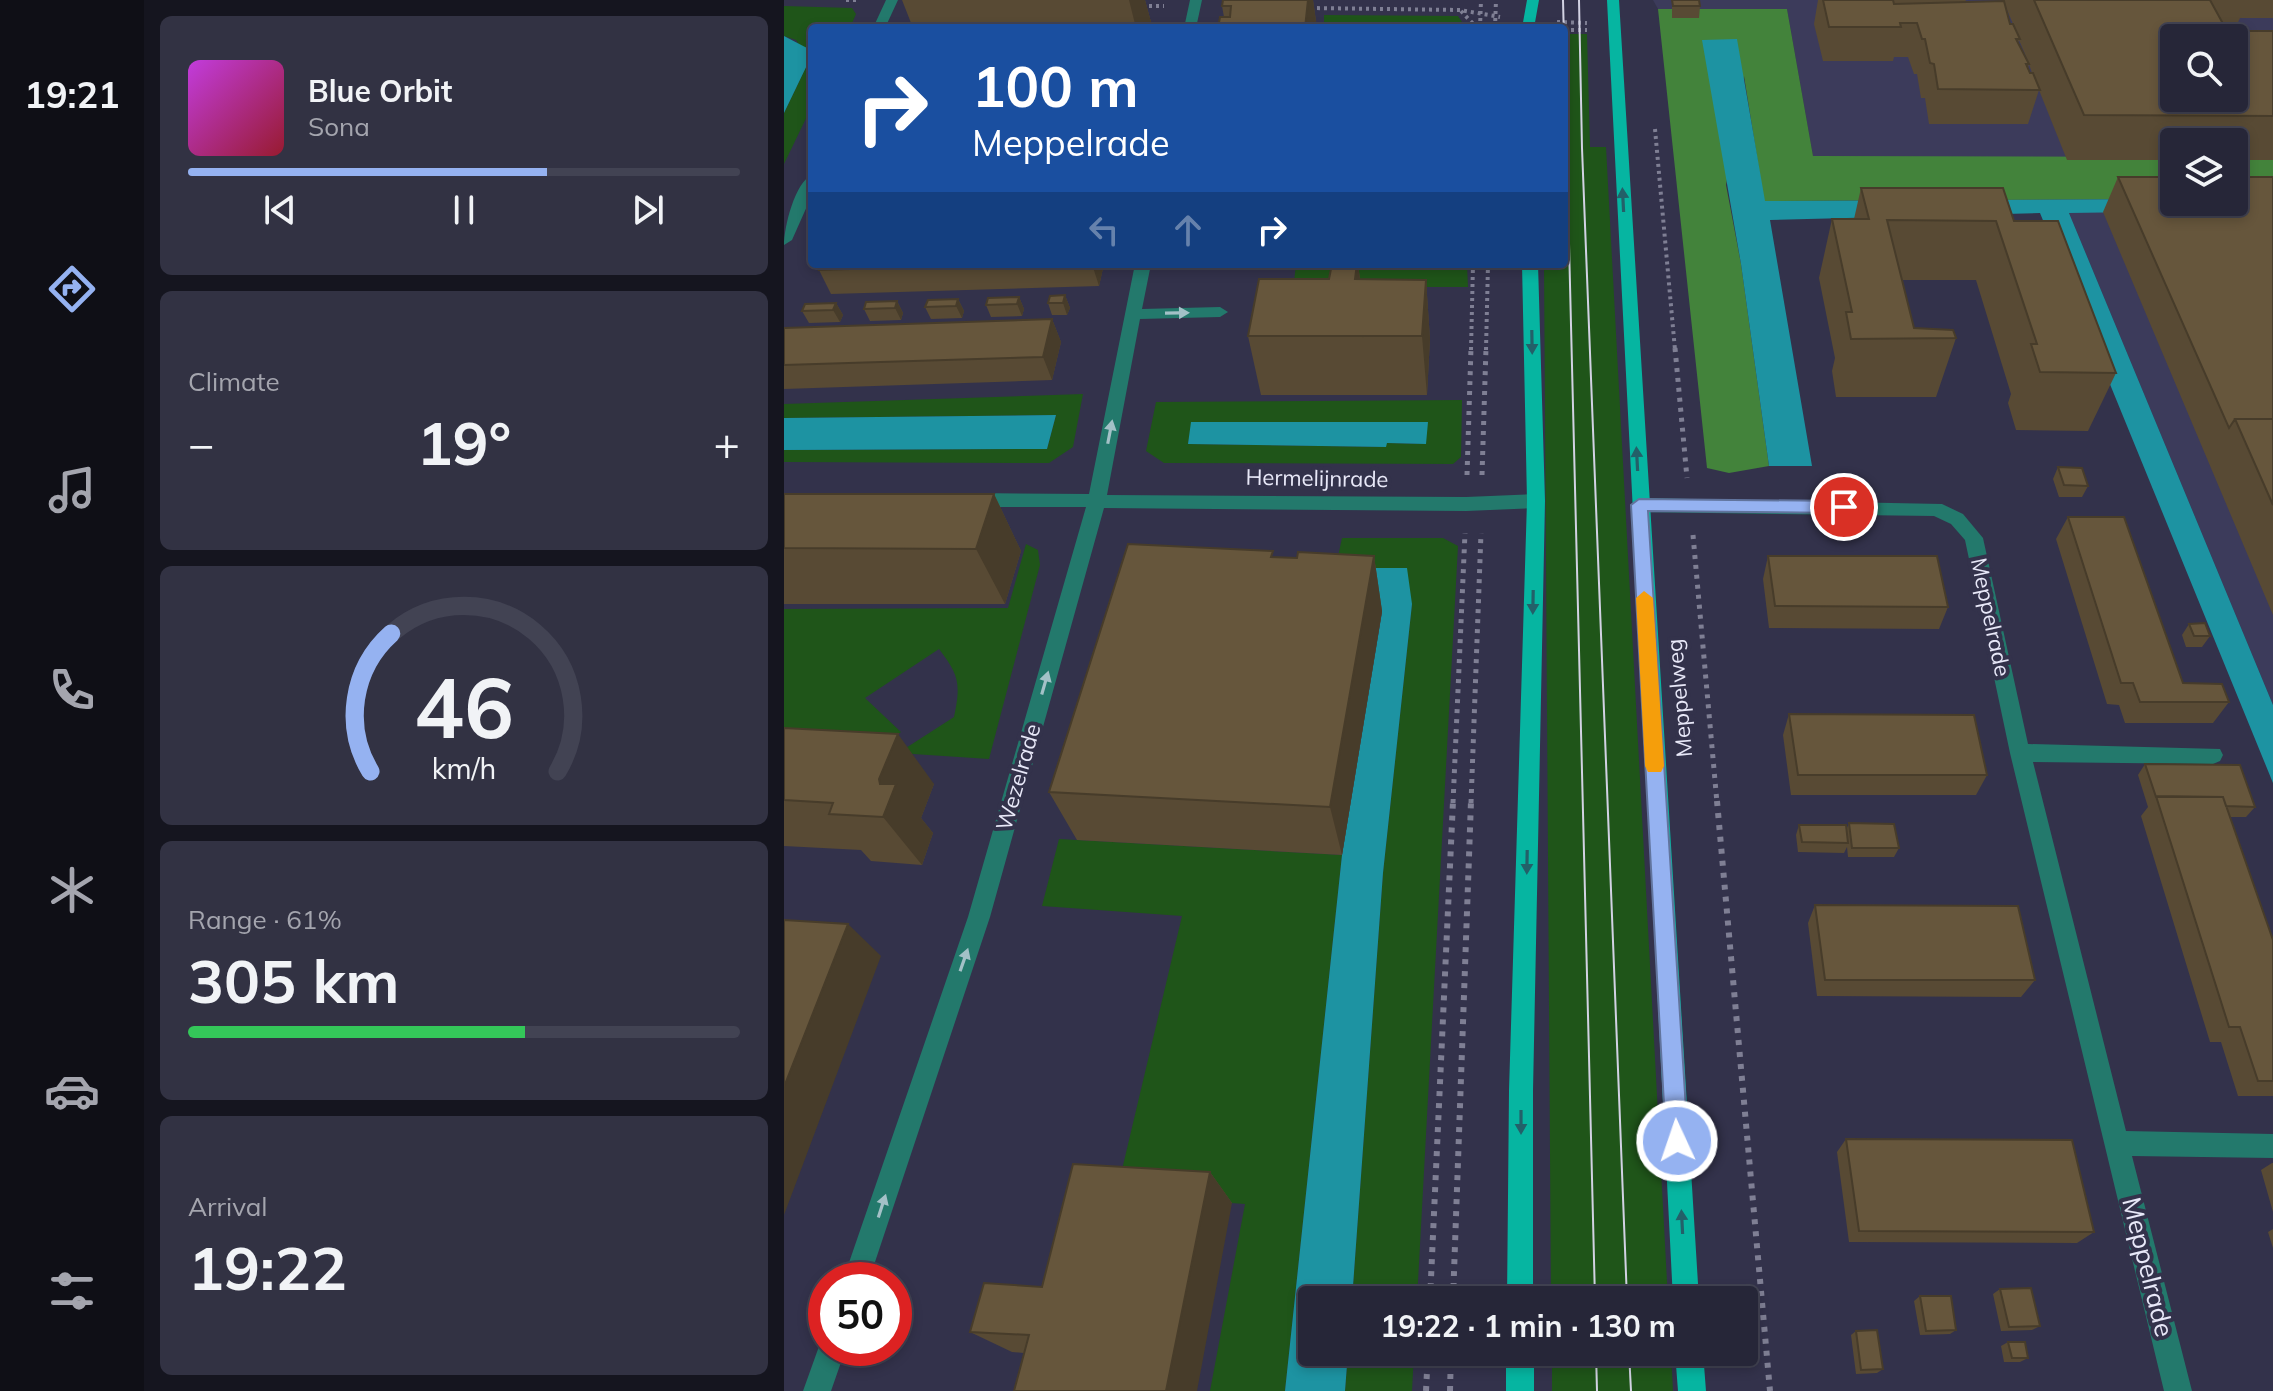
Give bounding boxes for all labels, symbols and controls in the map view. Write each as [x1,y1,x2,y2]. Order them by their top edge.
map controls [2160,24,2248,216]
button: search [2160,24,2248,112]
text: 100 m [972,51,1139,121]
icon: right [840,56,944,160]
text: 19:21 [24,72,120,117]
text: Blue Orbit [308,72,452,110]
text: Sona [308,110,370,143]
text: Meppelrade [972,120,1170,165]
button: layers [2160,128,2248,216]
one-way arrow [1617,187,1630,212]
icon: previous [258,188,302,232]
icon: pause [442,188,486,232]
icon: next [626,188,670,232]
icon: left [1082,208,1126,252]
icon: ahead [1166,208,1210,252]
icon: right [1250,208,1294,252]
icon: directions [44,261,100,317]
one-way arrow [1165,307,1190,319]
one-way arrow [1526,330,1538,355]
text: Climate [188,365,280,398]
text: 19° [417,405,511,480]
text: − [188,416,214,471]
text: + [714,416,740,471]
one-way arrow [1105,419,1117,444]
one-way arrow [1630,446,1643,471]
icon: music [44,462,100,518]
street label: Hermelijnrade [1245,463,1389,493]
pin [1810,473,1878,541]
icon: arrive [1822,485,1866,529]
street label: Meppelrade [1965,555,2017,679]
one-way arrow [1527,590,1540,615]
street label: Meppelweg [1660,638,1698,758]
text: 46 [414,653,514,758]
icon: phone [44,662,100,718]
one-way arrow [1039,671,1052,695]
street label: Wezelrade [989,720,1047,834]
text: km/h [432,750,496,786]
one-way arrow [1520,850,1533,875]
icon: climate [44,862,100,918]
text: Range · 61% [188,903,342,936]
text: 305 km [188,943,400,1018]
one-way arrow [959,947,971,971]
icon: car [44,1063,100,1119]
position arrow [1635,1099,1719,1183]
one-way arrow [1515,1110,1527,1135]
text: Arrival [188,1190,268,1223]
one-way arrow [876,1194,889,1218]
street label: Meppelrade [2115,1194,2182,1340]
one-way arrow [1675,1209,1688,1234]
text: 19:22 [188,1230,347,1305]
speed limit sign: 50 [808,1262,912,1366]
icon: filters [44,1263,100,1319]
text: 19:22 · 1 min · 130 m [1380,1307,1676,1345]

